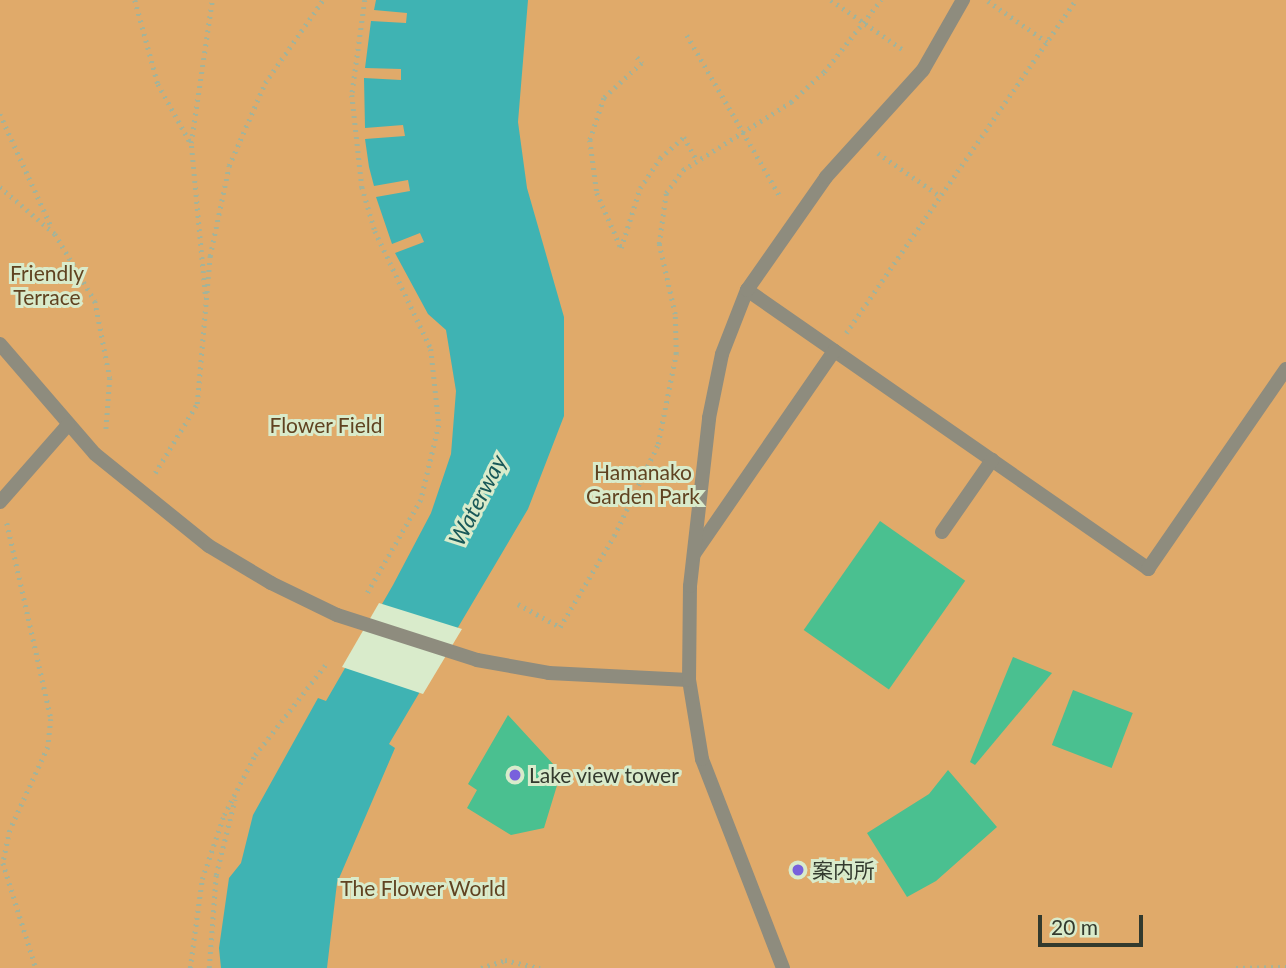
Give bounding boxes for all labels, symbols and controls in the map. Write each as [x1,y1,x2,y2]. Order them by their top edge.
park label: Friendly Terrace [10,260,84,310]
park label: Flower Field [269,412,383,438]
water label: Waterway [442,450,512,550]
park label: Hamanako Garden Park [586,459,700,509]
place label: Lake view tower [529,762,680,788]
marker: Lake view tower [507,767,523,783]
place label: 案内所 [812,857,875,883]
marker: 案内所 [790,862,806,878]
park label: The Flower World [340,875,506,901]
scale bar [1041,902,1146,946]
text: 20 m [1051,914,1098,939]

